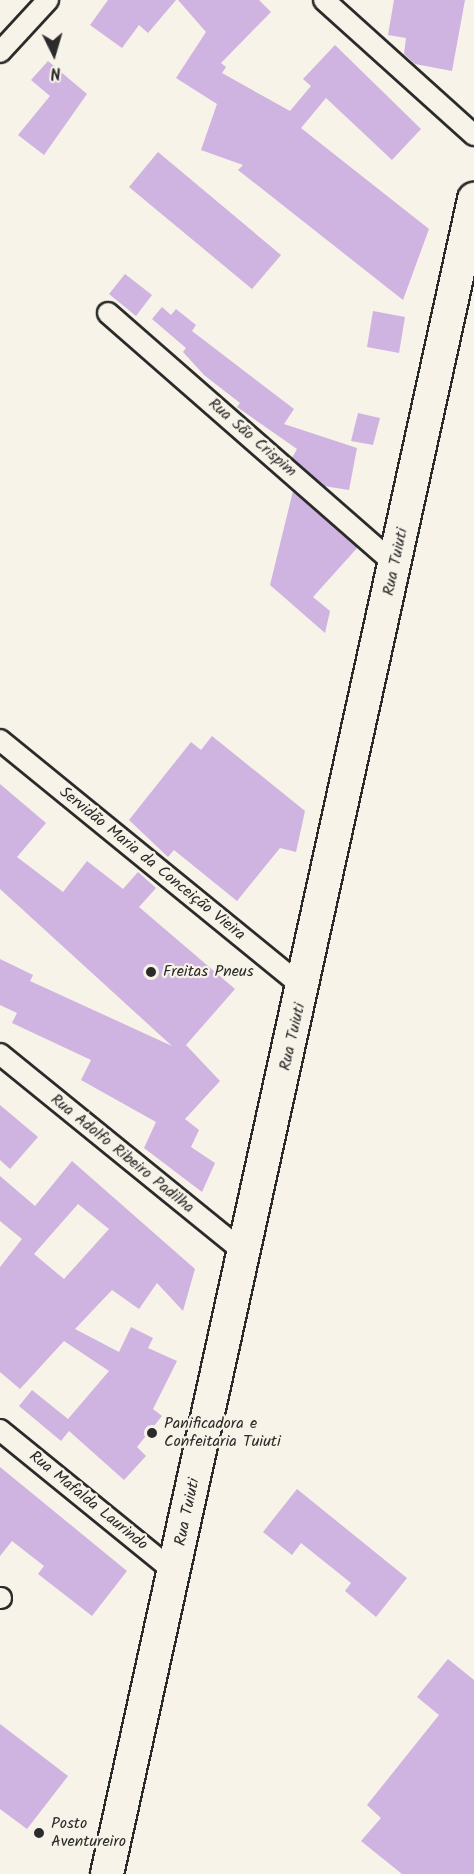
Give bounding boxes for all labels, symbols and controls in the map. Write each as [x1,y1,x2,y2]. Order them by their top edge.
north arrow [24,24,84,84]
text: N [49,60,62,85]
street label: Rua São Crispim [204,395,300,481]
street label: Rua Tuiuti [379,526,413,598]
street label: Servidão Maria da Conceição Vieira [55,783,249,945]
place label: Freitas Pneus [163,962,254,982]
marker: Freitas Pneus [144,965,158,979]
street label: Rua Tuiuti [276,1001,310,1073]
street label: Rua Adolfo Ribeiro Padilha [46,1090,198,1218]
place label: Panificadora e Confeitaria Tuiuti [164,1414,281,1452]
marker: Panificadora e Confeitaria Tuiuti [145,1426,159,1440]
street label: Rua Mafalda Laurindo [25,1447,151,1555]
street label: Rua Tuiuti [171,1476,205,1548]
place label: Posto Aventureiro [51,1814,126,1852]
marker: Posto Aventureiro [32,1826,46,1840]

